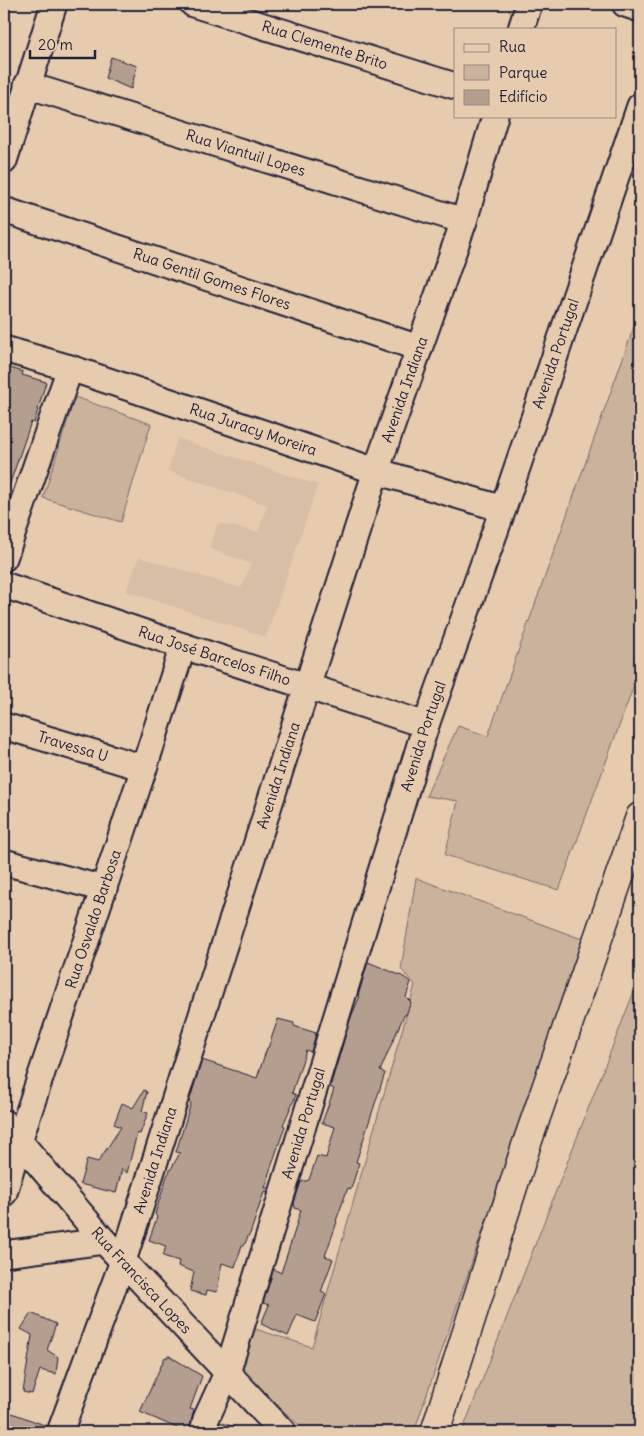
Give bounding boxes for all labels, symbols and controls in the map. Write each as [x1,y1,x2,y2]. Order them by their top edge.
street label: Rua Clemente Brito [260,16,390,73]
scale bar [30,28,95,60]
legend [454,28,616,118]
text: 20 m [38,35,73,54]
text: Rua [499,37,526,56]
text: Parque [499,63,547,82]
text: Edifício [499,87,547,106]
street label: Rua Viantuil Lopes [184,125,308,180]
street label: Rua Gentil Gomes Flores [131,244,293,314]
street label: Avenida Portugal [528,296,583,411]
street label: Avenida Indiana [377,334,432,445]
street label: Rua Juracy Moreira [187,399,320,460]
street label: Rua José Barcelos Filho [136,621,293,689]
street label: Avenida Portugal [396,678,450,794]
street label: Avenida Indiana [252,719,304,831]
street label: Travessa U [36,727,111,766]
street label: Rua Osvaldo Barbosa [61,847,125,991]
street label: Avenida Portugal [277,1065,329,1181]
street label: Avenida Indiana [129,1104,181,1216]
street label: Rua Francisca Lopes [87,1223,196,1338]

